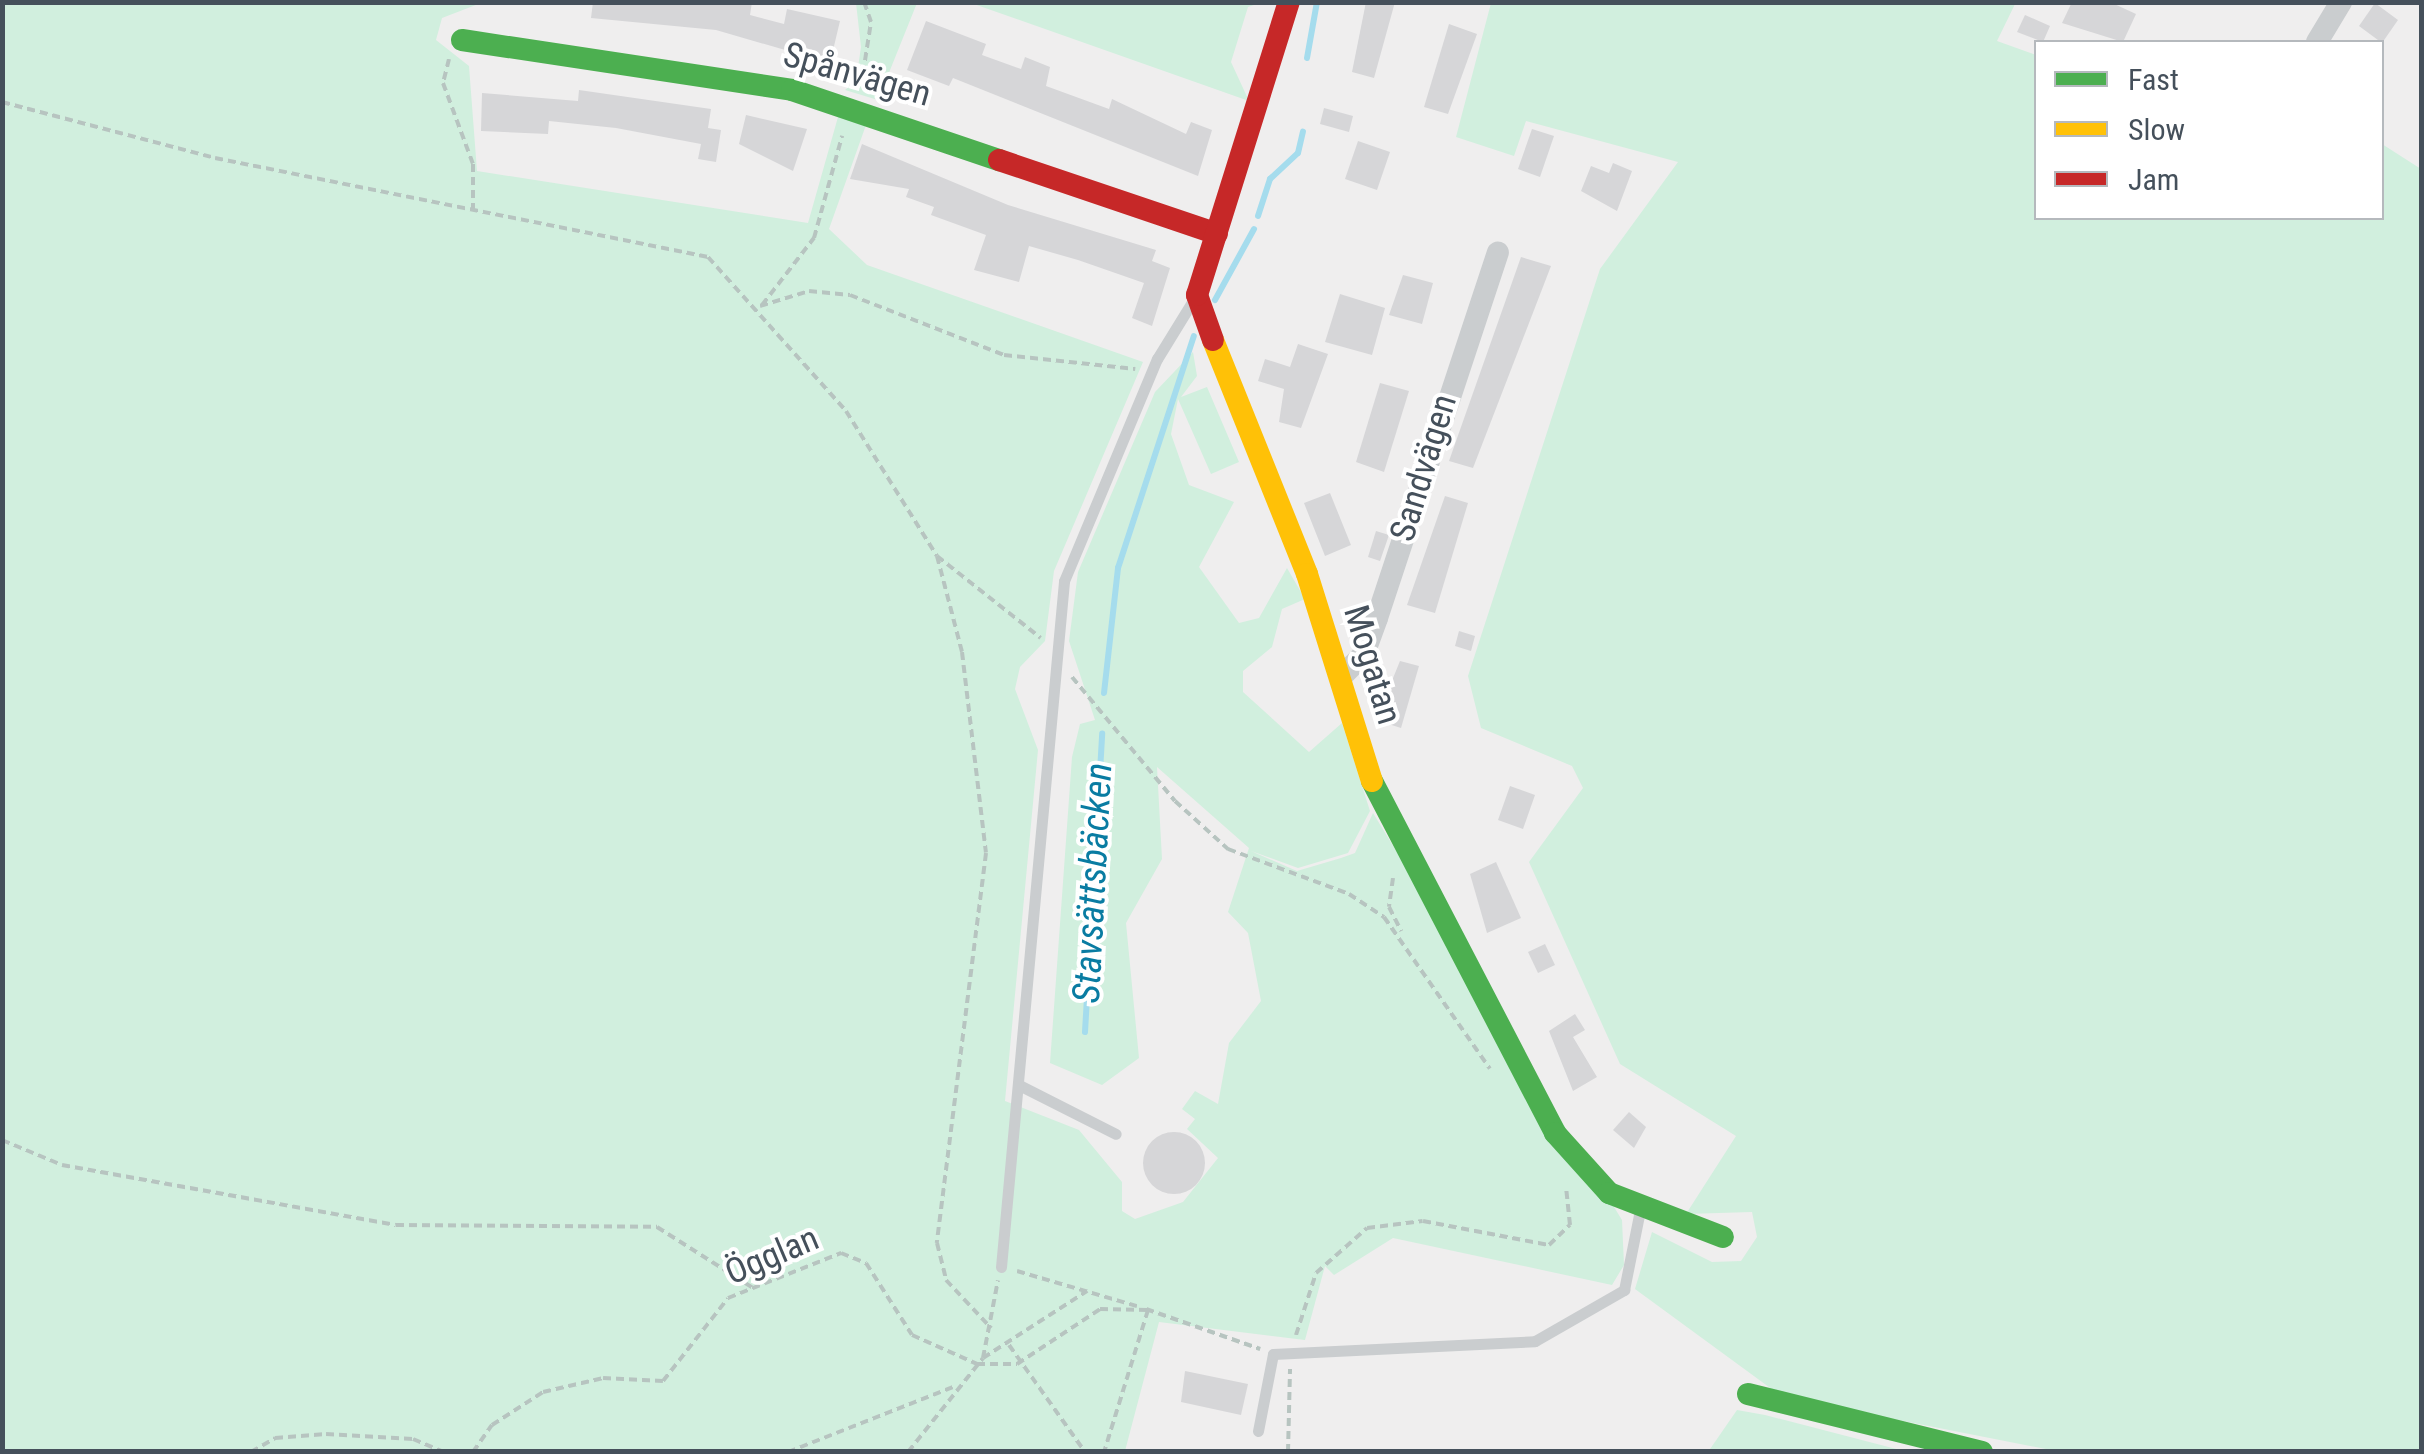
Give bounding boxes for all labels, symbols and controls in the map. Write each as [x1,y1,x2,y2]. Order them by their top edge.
street label: Spånvägen [779,34,935,116]
legend [2034,40,2384,220]
text: Fast [2128,62,2179,97]
text: Slow [2128,112,2185,147]
text: Jam [2128,162,2179,197]
street label: Sandvägen [1382,390,1466,546]
street label: Mogatan [1334,600,1410,730]
water label: Stavsättsbäcken [1064,762,1122,1004]
street label: Ögglan [719,1218,825,1294]

